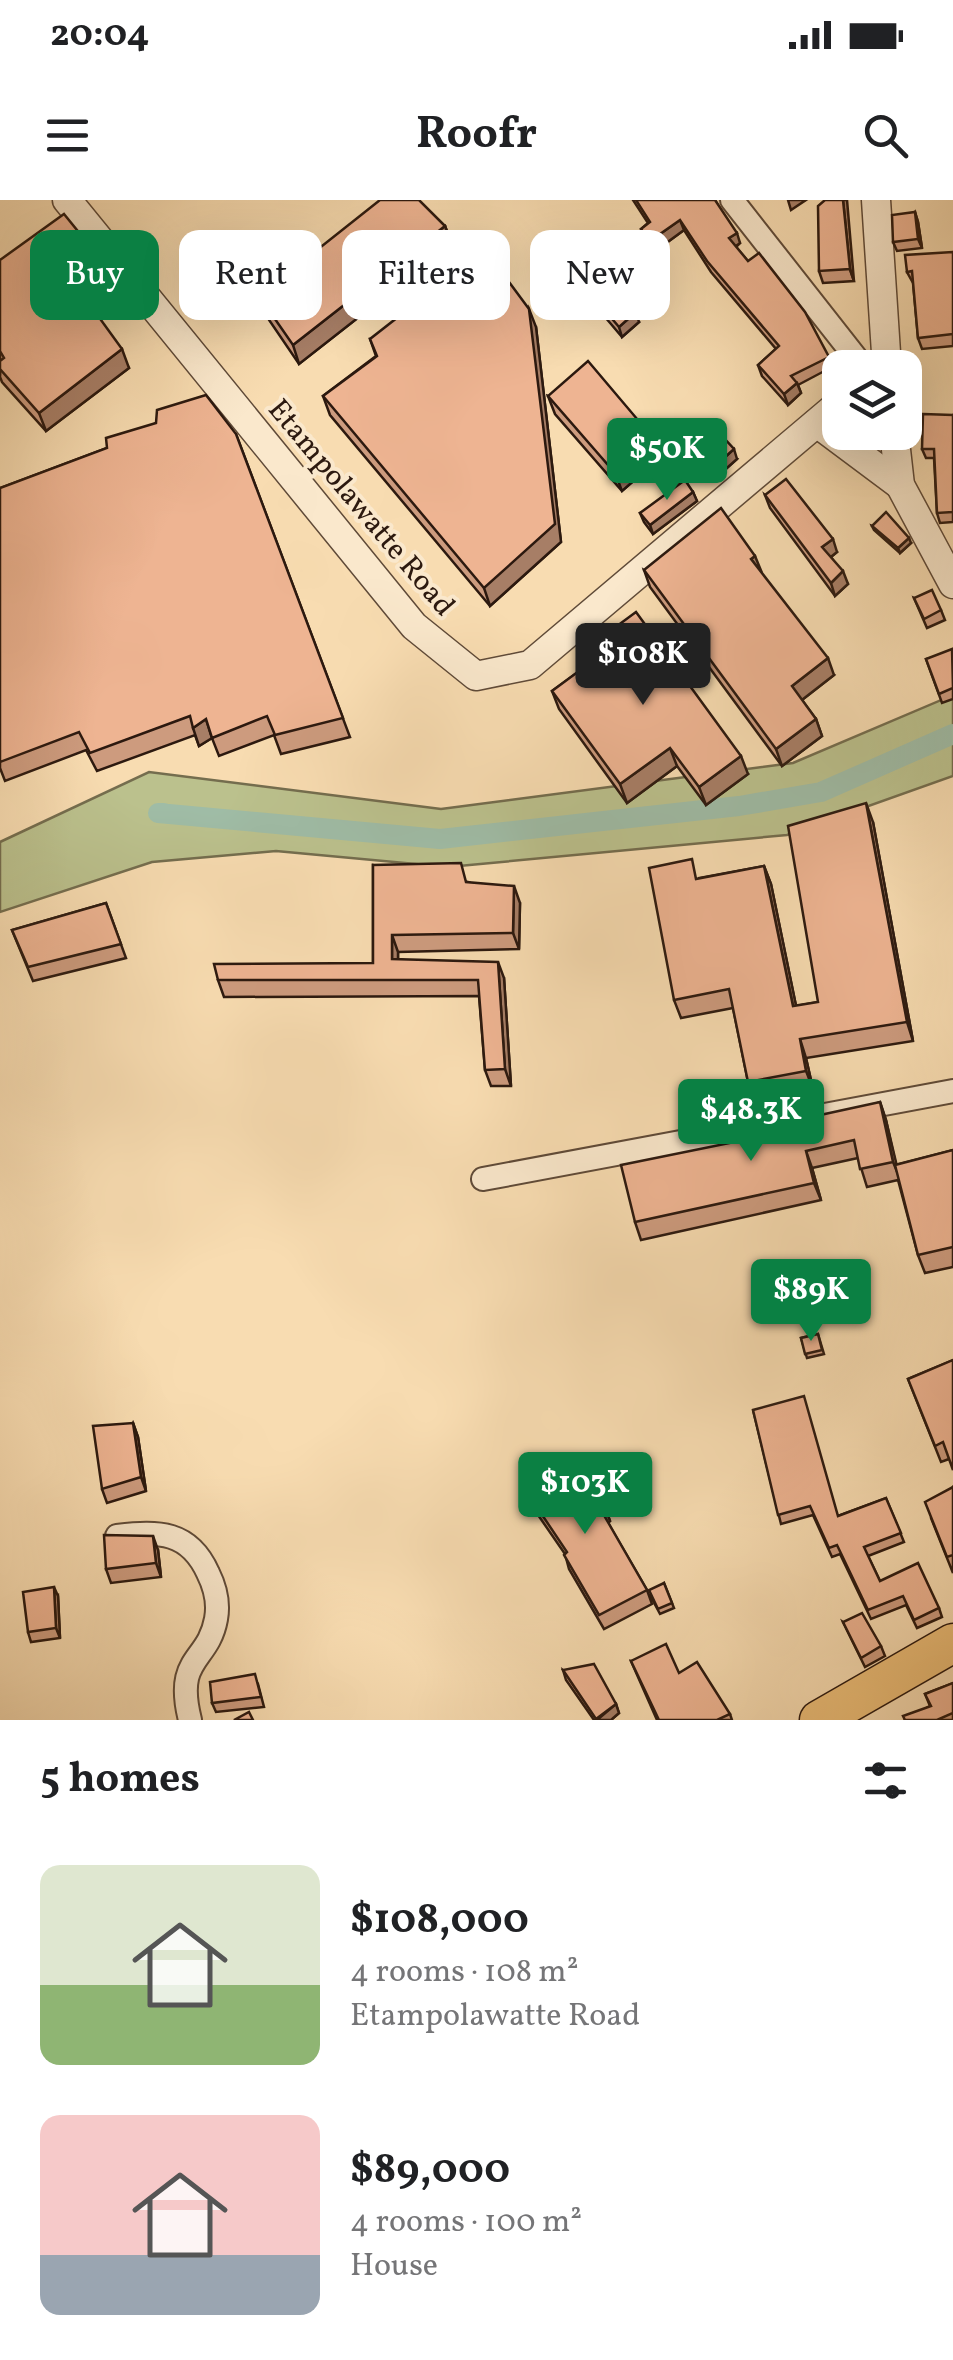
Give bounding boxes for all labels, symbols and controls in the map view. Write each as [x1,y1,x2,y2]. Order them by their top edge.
text: 20:04 [50,9,150,62]
text: Roofr [416,104,537,167]
icon: menu [40,108,95,163]
icon: search [858,108,913,163]
chip: Buy [30,230,159,320]
chip: Rent [179,230,322,320]
chip: Filters [342,230,510,320]
chip: New [530,230,670,320]
map controls [822,350,922,450]
button: layers [822,350,922,450]
street label: Etampolawatte Road [257,391,464,626]
pin: $50K [608,418,726,503]
text: $50K [629,428,705,472]
pin: $108K [573,623,713,708]
text: $108K [597,633,689,677]
pin: $48.3K [670,1079,832,1164]
text: $48.3K [700,1089,802,1133]
pin: $89K [752,1259,870,1344]
text: $89K [773,1269,849,1313]
pin: $103K [515,1452,655,1537]
text: $103K [540,1462,630,1506]
text: 5 homes [40,1751,200,1810]
icon: filters [858,1753,913,1808]
text: $108,000 [350,1892,529,1951]
icon: home [120,1905,240,2025]
text: 4 rooms · 108 m² [350,1951,579,1995]
text: Etampolawatte Road [350,1995,640,2039]
text: $89,000 [350,2142,510,2201]
icon: home [120,2155,240,2275]
text: 4 rooms · 100 m² [350,2201,582,2245]
text: House [350,2245,438,2289]

